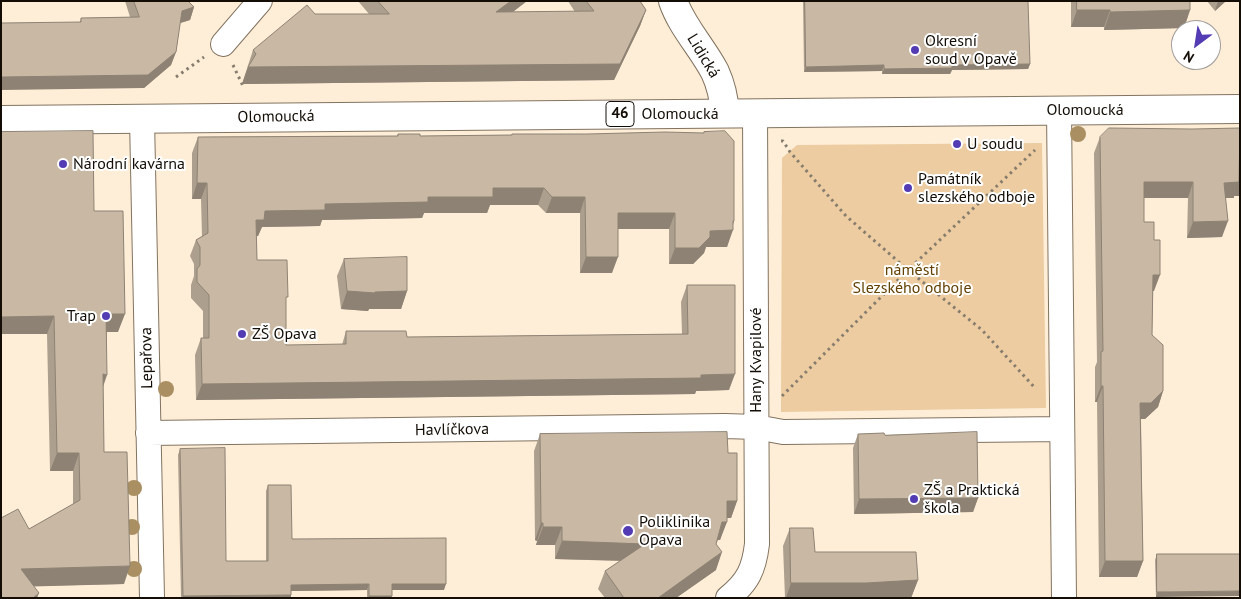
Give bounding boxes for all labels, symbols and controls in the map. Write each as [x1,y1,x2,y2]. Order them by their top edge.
north arrow [1171,20,1221,70]
street label: Lidická [682,30,724,82]
place label: Okresní soud v Opavě [925,31,1017,69]
marker: Okresní soud v Opavě [909,44,921,56]
text: N [1180,47,1197,67]
street label: Olomoucká [1046,100,1124,120]
road number: 46 [606,102,634,126]
street label: Olomoucká [641,104,719,124]
street label: Olomoucká [237,107,315,127]
place label: U soudu [967,134,1023,154]
marker: U soudu [951,138,963,150]
place label: Národní kavárna [73,154,185,174]
marker: Národní kavárna [57,158,69,170]
place label: Památník slezského odboje [918,169,1035,207]
marker: Památník slezského odboje [902,182,914,194]
park label: náměstí Slezského odboje [852,260,972,298]
place label: Trap [67,306,96,326]
street label: Hany Kvapilové [746,307,766,413]
marker: Trap [100,310,112,322]
place label: ZŠ Opava [252,324,317,344]
street label: Lepařova [137,327,157,389]
marker: ZŠ Opava [236,328,248,340]
street label: Havlíčkova [415,420,489,440]
place label: ZŠ a Praktická škola [924,480,1020,518]
marker: ZŠ a Praktická škola [908,493,920,505]
place label: Poliklinika Opava [639,512,710,550]
marker: Poliklinika Opava [621,524,635,538]

